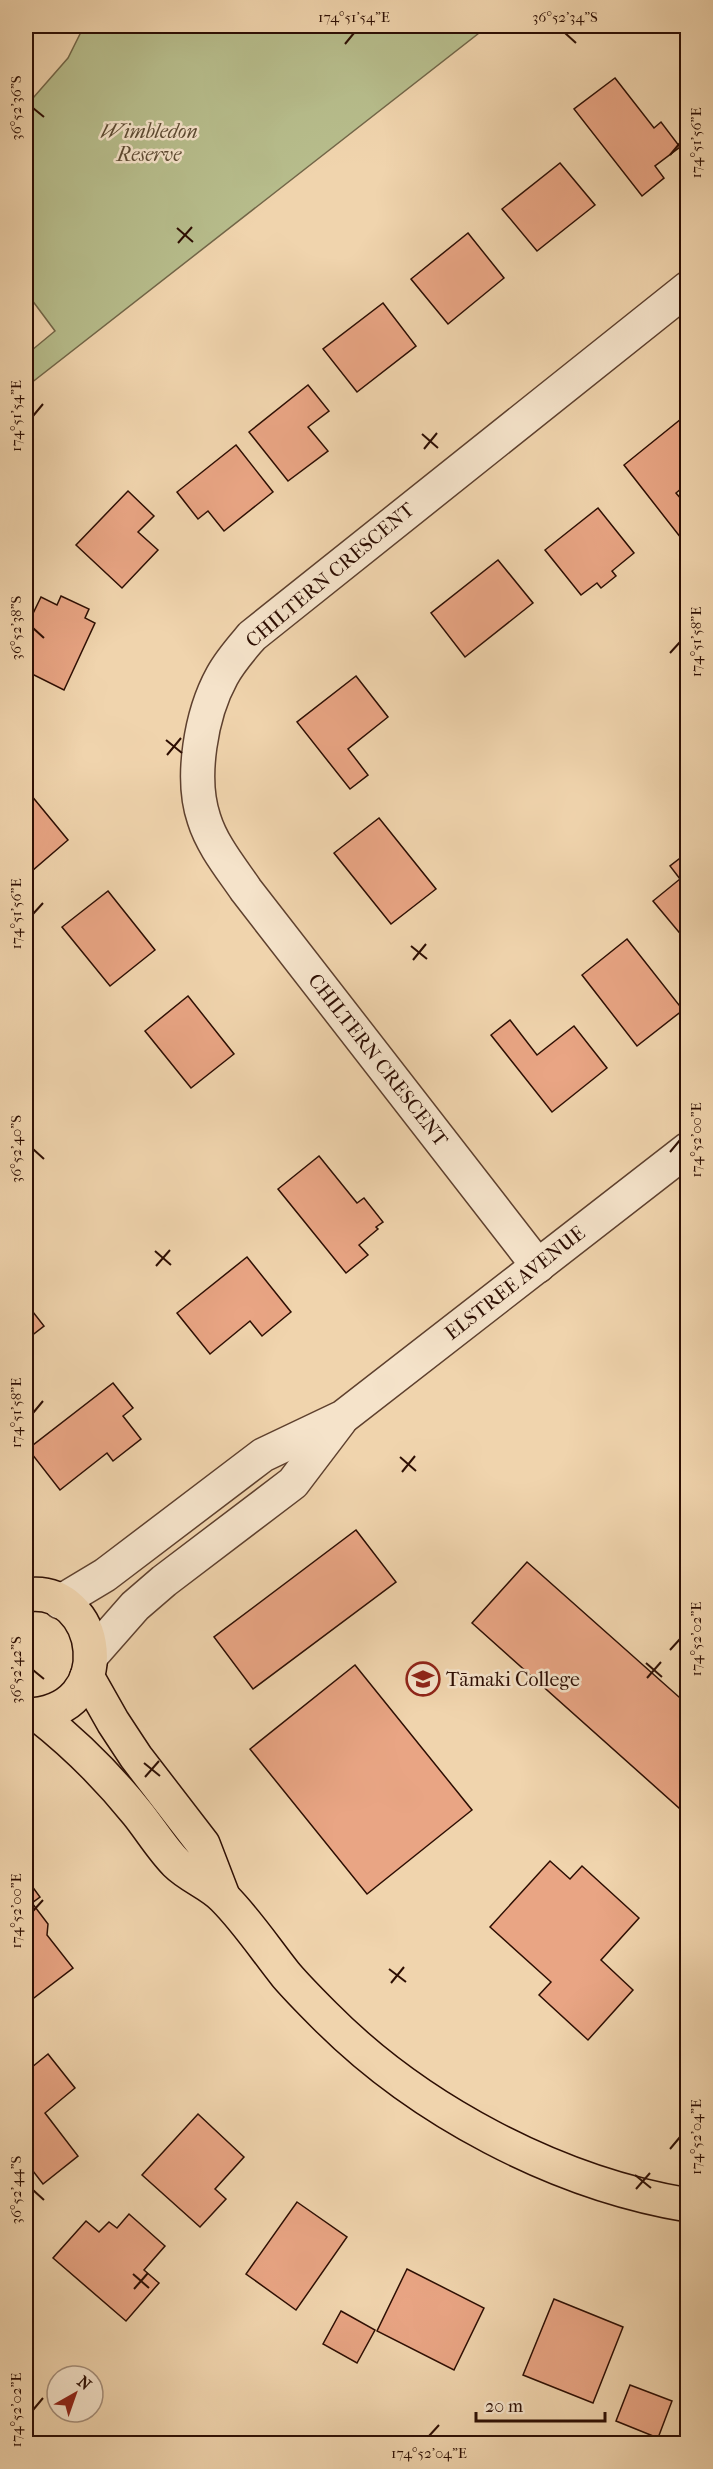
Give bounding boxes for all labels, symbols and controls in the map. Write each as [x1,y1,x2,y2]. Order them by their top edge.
text: 174°51'54"E [318,8,390,26]
text: 36°52'34"S [532,8,598,26]
text: 36°52'36"S [7,75,25,141]
text: 174°51'56"E [687,107,705,179]
park label: Wimbledon Reserve [100,120,198,166]
text: 174°51'54"E [7,380,25,452]
street label: CHILTERN CRESCENT [241,497,419,652]
text: 36°52'38"S [7,596,25,660]
text: 174°51'58"E [687,607,705,677]
text: 174°51'56"E [7,878,25,950]
street label: CHILTERN CRESCENT [303,969,453,1151]
text: 174°52'00"E [687,1102,705,1178]
text: 36°52'40"S [7,1115,25,1183]
street label: ELSTREE AVENUE [440,1221,590,1345]
text: 174°51'58"E [7,1378,25,1448]
text: 174°52'02"E [687,1602,705,1676]
text: 36°52'42"S [7,1636,25,1704]
school or university icon: Tāmaki College [405,1661,441,1697]
place label: Tāmaki College [446,1668,580,1691]
text: 174°52'00"E [7,1873,25,1949]
text: 174°52'04"E [687,2099,705,2175]
text: 36°52'44"S [7,2155,25,2224]
north arrow [45,2364,105,2424]
text: N [74,2372,96,2395]
text: 174°52'02"E [7,2373,25,2447]
scale bar [476,2385,605,2423]
text: 20 m [485,2396,523,2417]
text: 174°52'04"E [391,2444,467,2462]

